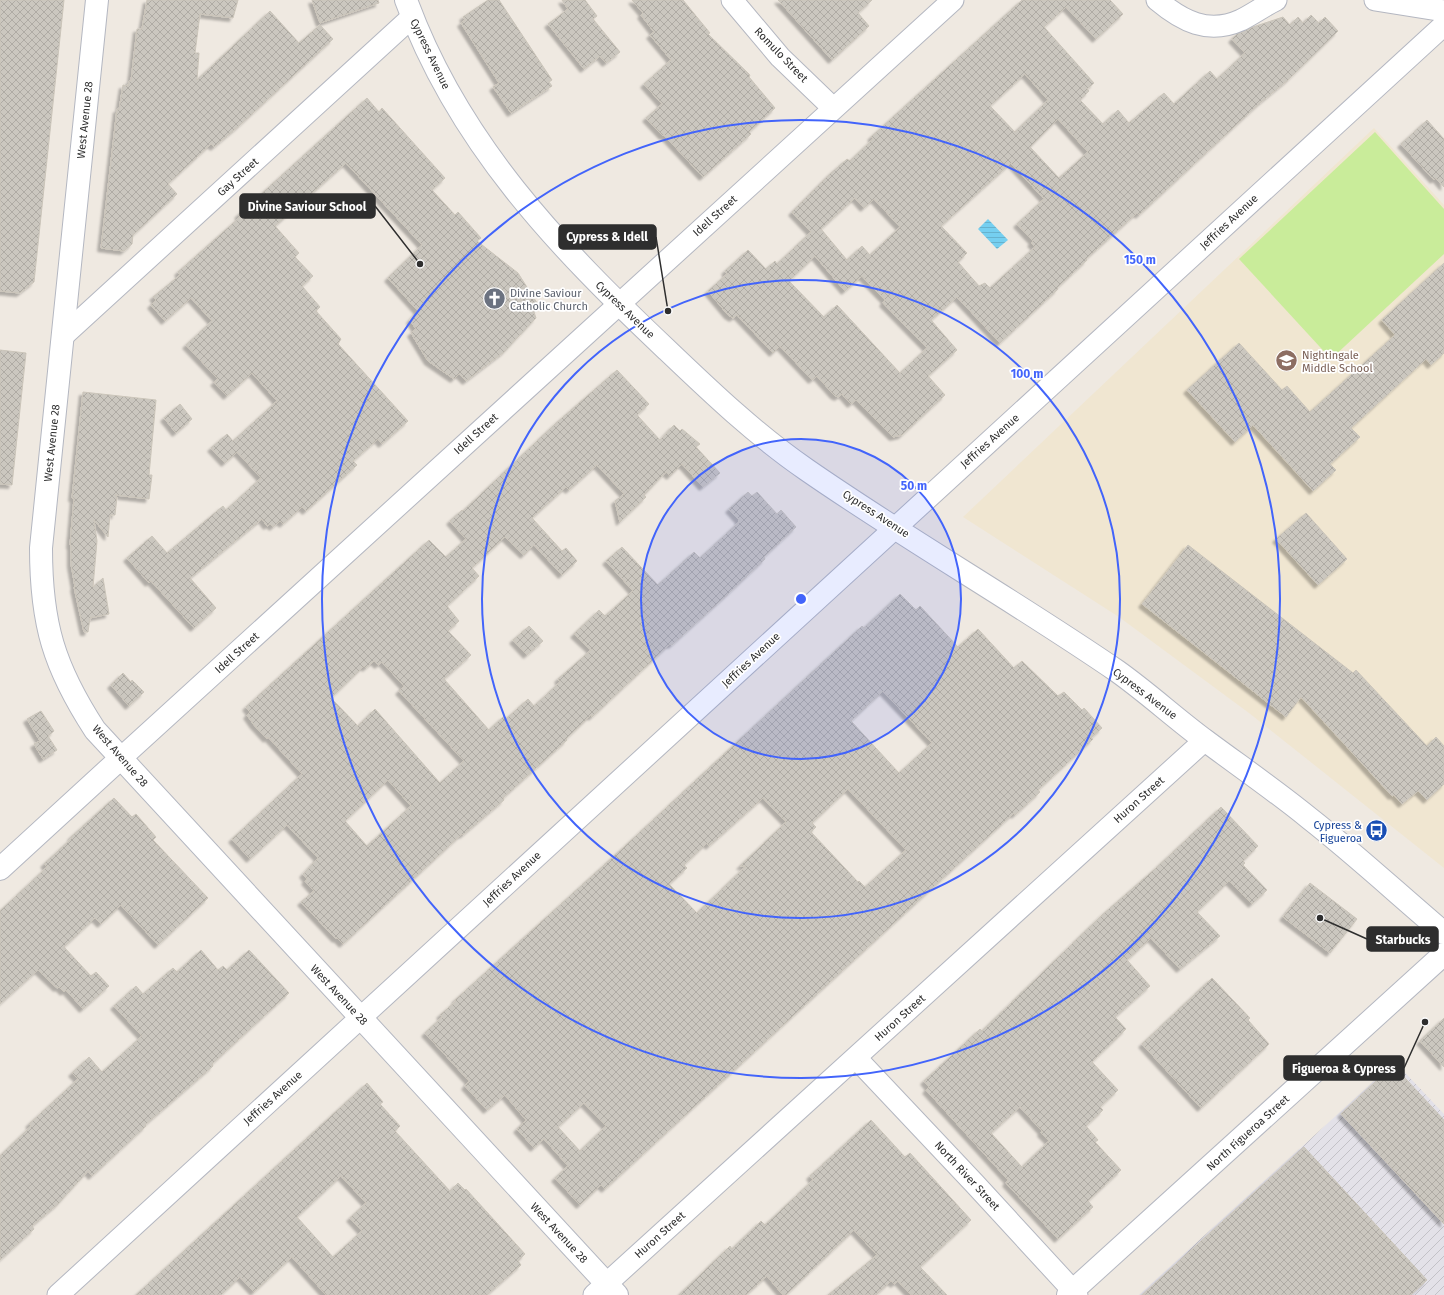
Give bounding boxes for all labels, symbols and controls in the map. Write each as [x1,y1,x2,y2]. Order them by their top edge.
street label: Cypress Avenue [407,17,453,91]
street label: Romulo Street [752,25,810,85]
street label: West Avenue 28 [74,81,96,159]
street label: Gay Street [215,155,261,199]
street label: Jeffries Avenue [1197,192,1261,252]
street label: Idell Street [690,193,740,239]
callout: Divine Saviour School [240,194,375,218]
text: Divine Saviour School [248,200,367,214]
callout: Cypress & Idell [559,225,656,249]
text: Cypress & Idell [566,230,648,244]
text: 150 m [1124,253,1156,267]
street label: Cypress Avenue [593,279,657,341]
church icon: Divine Saviour Catholic Church [481,286,507,312]
place label: Divine Saviour Catholic Church [510,287,588,313]
school or university icon: Nightingale Middle School [1273,348,1299,374]
place label: Nightingale Middle School [1302,349,1373,375]
text: 100 m [1011,367,1043,381]
street label: West Avenue 28 [41,404,63,482]
street label: Idell Street [451,411,501,457]
street label: Jeffries Avenue [958,411,1022,471]
text: 50 m [901,479,927,493]
street label: Cypress Avenue [840,488,912,540]
centre of rings [794,592,808,606]
street label: Idell Street [212,630,262,676]
street label: Jeffries Avenue [719,630,783,690]
street label: Cypress Avenue [1110,666,1180,722]
street label: West Avenue 28 [90,722,150,790]
street label: Huron Street [1111,774,1167,826]
bus stop icon: Cypress & Figueroa [1364,818,1390,844]
place label: Cypress & Figueroa [1313,819,1362,845]
street label: Jeffries Avenue [480,849,544,909]
callout: Starbucks [1367,927,1438,951]
text: Starbucks [1376,933,1431,947]
street label: West Avenue 28 [308,962,370,1028]
street label: Huron Street [872,992,928,1044]
callout: Figueroa & Cypress [1284,1056,1404,1080]
text: Figueroa & Cypress [1292,1062,1396,1076]
street label: Jeffries Avenue [241,1068,305,1128]
street label: North Figueroa Street [1204,1092,1292,1174]
street label: North River Street [932,1139,1002,1213]
street label: West Avenue 28 [528,1200,590,1266]
street label: Huron Street [632,1209,688,1261]

